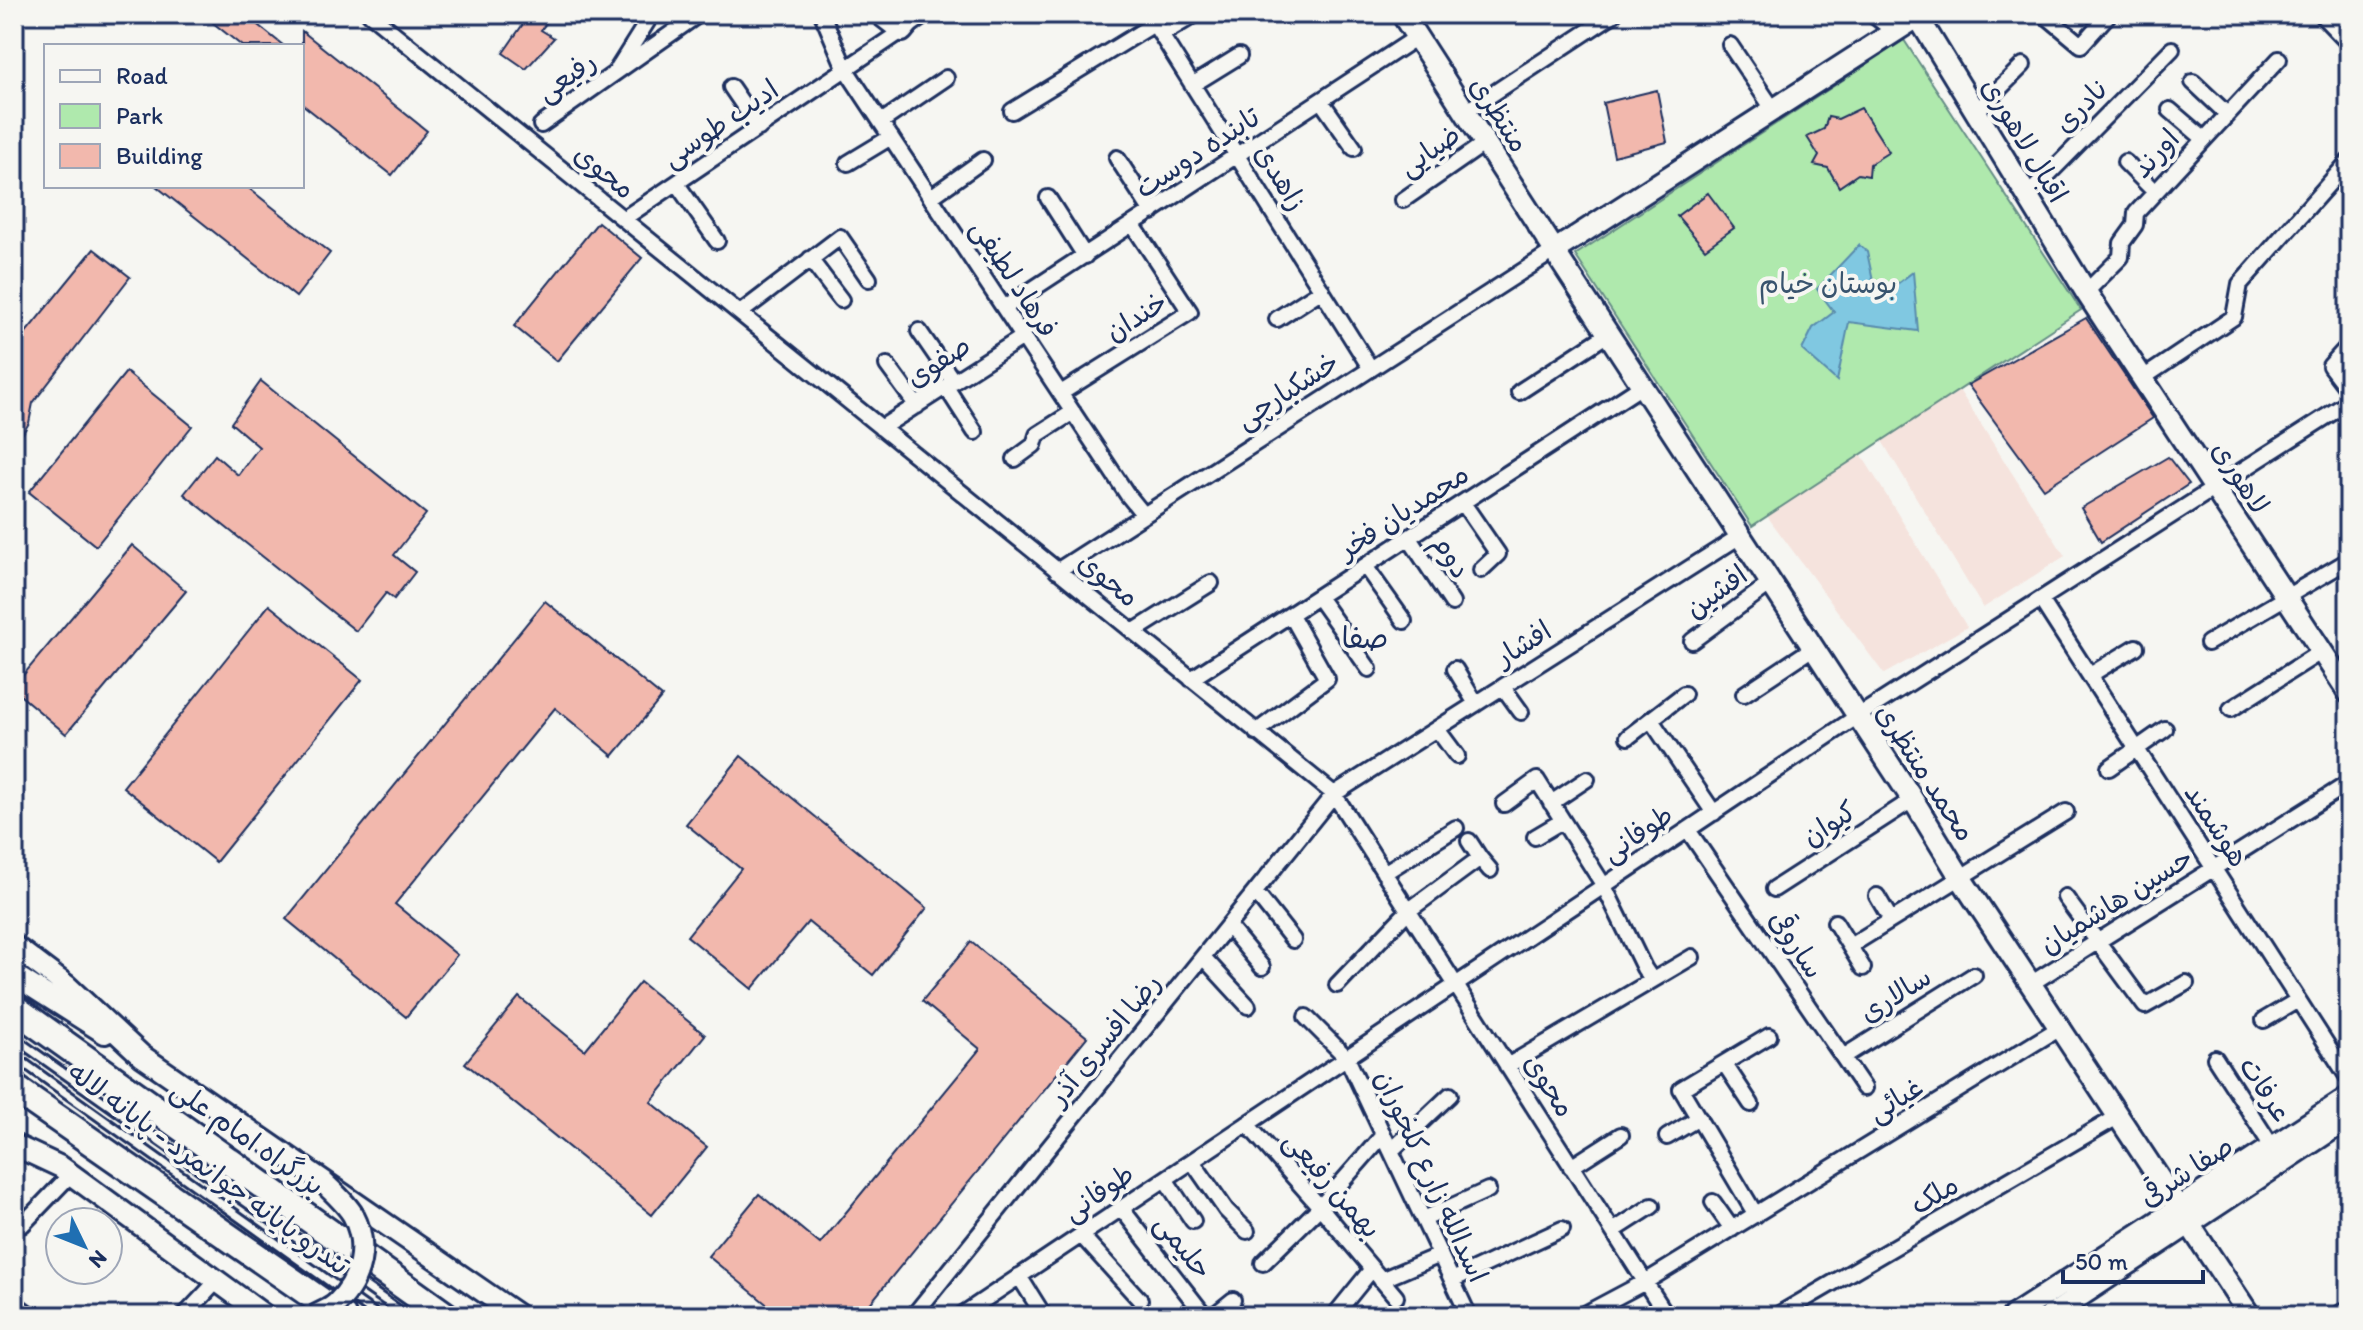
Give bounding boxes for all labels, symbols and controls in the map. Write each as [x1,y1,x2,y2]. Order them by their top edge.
street label: رفیعی [530,43,603,109]
legend [44,44,304,188]
text: Road [116,61,168,90]
street label: منتظری [1463,70,1537,158]
street label: نادری [2046,70,2116,140]
street label: اقبال لاهوری [1974,71,2075,209]
street label: ادیب طوسی [655,72,785,175]
street label: تابنده دوست [1128,99,1267,206]
text: Park [116,101,163,130]
street label: ضیایی [1392,117,1467,184]
street label: اورند [2124,122,2186,184]
street label: محوی [568,136,642,206]
street label: زاهدی [1248,137,1314,217]
text: Building [116,141,203,170]
street label: فرهاد لطیفی [963,212,1066,344]
park label: بوستان خیام [1759,266,1897,305]
street label: خندان [1099,284,1173,348]
street label: صفوی [899,328,977,394]
street label: خشکبارچی [1229,344,1345,437]
street label: لاهوری [2205,434,2277,520]
street label: محمدیان فخر [1330,456,1475,567]
street label: دوم [1421,528,1479,587]
street label: محوی [1072,544,1146,614]
street label: افشین [1678,557,1754,625]
street label: افشار [1487,613,1557,674]
district label: صفا [1342,619,1388,656]
street label: محمد منتظری [1869,697,1983,847]
street label: هوشمند [2178,777,2256,873]
street label: کیوان [1795,793,1863,853]
street label: طوفانی [1595,797,1680,870]
street label: حسین هاشمیان [2033,839,2199,961]
street label: ساروقی [1762,903,1832,985]
street label: سالاری [1853,959,1937,1029]
street label: رضا افسری آذر [1039,966,1168,1114]
street label: محوی [1517,1047,1583,1123]
street label: عرفات [2232,1050,2300,1128]
street label: تندرو پایانه جوانمرد - پایانه لاله [60,1054,357,1284]
street label: اسدالله زارع کلخوران [1365,1064,1496,1289]
street label: غیائی [1861,1069,1929,1130]
street label: بزرگراه امام علی [162,1072,331,1206]
street label: بهمن رفیعی [1276,1123,1389,1245]
street label: صفا شرقی [2133,1128,2239,1214]
street label: طوفانی [1056,1156,1141,1229]
street label: ملک [1904,1167,1964,1221]
north arrow [44,1206,124,1286]
street label: حلیمی [1147,1207,1220,1286]
scale bar [2063,1234,2203,1284]
text: N [83,1245,113,1274]
text: 50 m [2075,1247,2128,1276]

